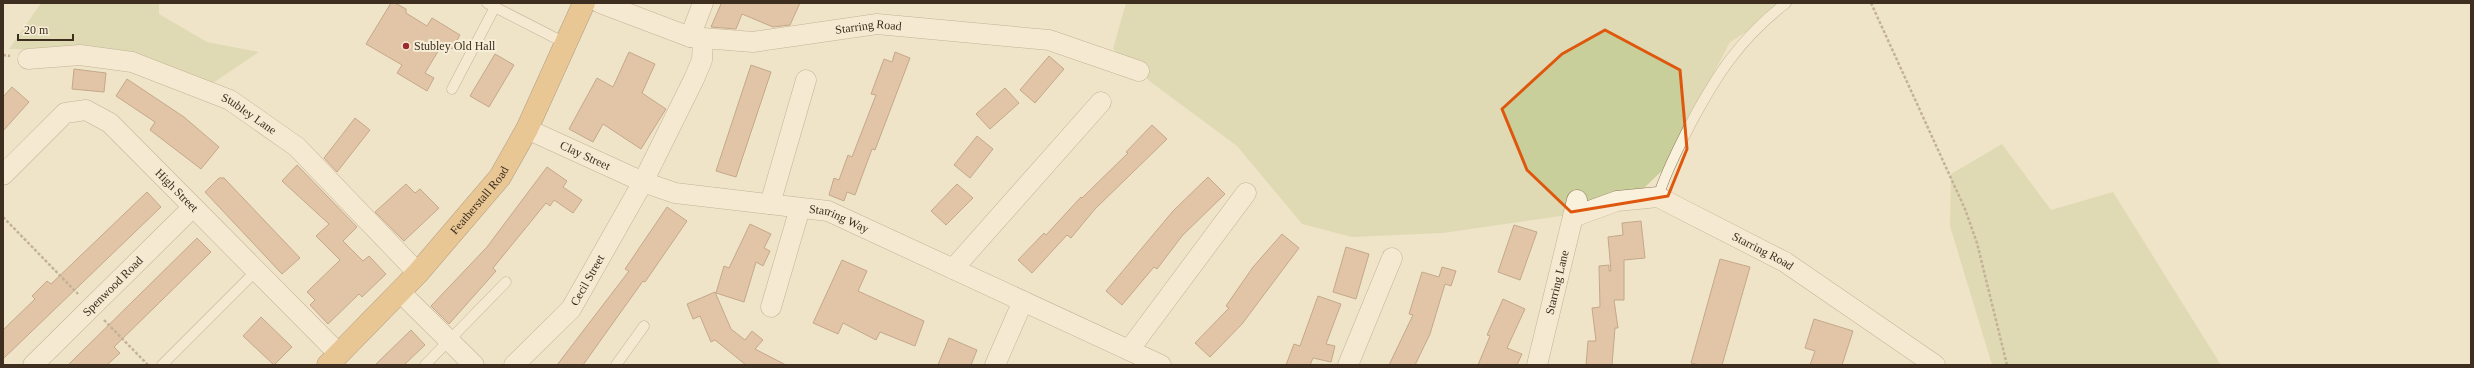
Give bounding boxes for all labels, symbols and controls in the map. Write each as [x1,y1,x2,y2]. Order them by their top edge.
scale bar [18,16,73,42]
street label: Starring Road [834,17,902,37]
text: 20 m [24,23,49,37]
place label: Stubley Old Hall [414,39,496,53]
marker: Stubley Old Hall [401,41,411,51]
street label: Stubley Lane [219,90,279,137]
street label: Clay Street [558,138,613,173]
street label: Featherstall Road [447,164,512,237]
street label: High Street [152,166,202,215]
street label: Starring Way [808,202,871,236]
street label: Starring Road [1730,229,1796,273]
street label: Starring Lane [1542,249,1572,316]
street label: Cecil Street [567,252,608,308]
street label: Spenwood Road [80,254,146,319]

